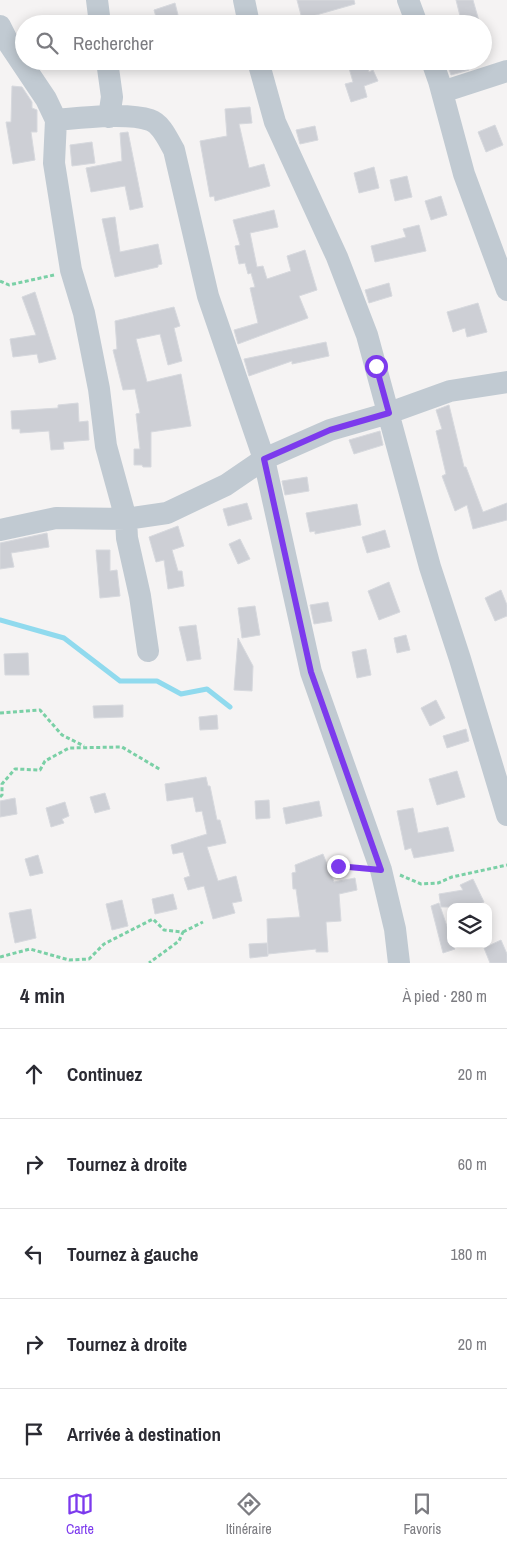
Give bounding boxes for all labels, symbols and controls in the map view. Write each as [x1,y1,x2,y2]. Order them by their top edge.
search box [15,15,492,70]
icon: search [33,29,61,57]
text: Rechercher [73,30,154,56]
route start [365,355,388,378]
route end [327,855,350,878]
map controls [447,903,492,948]
button: layers [447,903,492,948]
text: 4 min [20,981,65,1010]
text: À pied · 280 m [402,985,487,1007]
icon: ahead [20,1060,48,1088]
text: Continuez [67,1061,142,1087]
text: 20 m [458,1063,487,1085]
icon: right [20,1150,48,1178]
text: Tournez à droite [67,1151,187,1177]
text: 60 m [458,1153,487,1175]
icon: left [20,1240,48,1268]
text: Tournez à gauche [67,1241,198,1267]
text: 180 m [451,1243,487,1265]
icon: right [20,1330,48,1358]
text: Tournez à droite [67,1331,187,1357]
text: 20 m [458,1333,487,1355]
icon: arrive [20,1420,48,1448]
text: Arrivée à destination [67,1421,221,1447]
tab: Carte [66,1490,94,1538]
tab: Itinéraire [226,1490,272,1538]
tab: Favoris [403,1490,441,1538]

